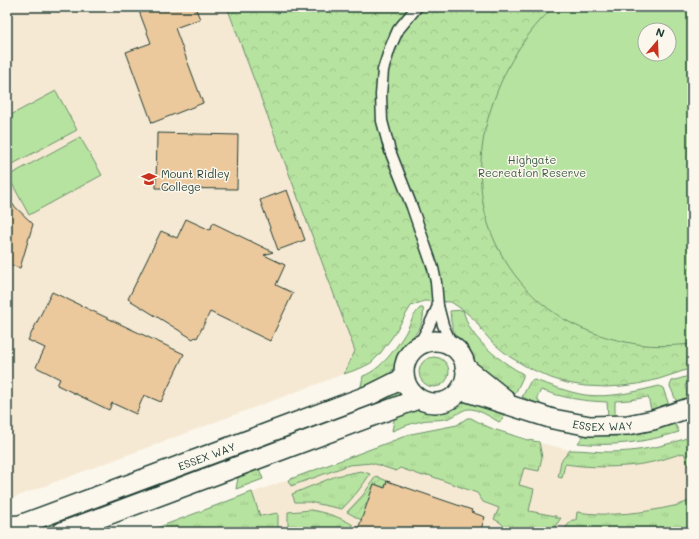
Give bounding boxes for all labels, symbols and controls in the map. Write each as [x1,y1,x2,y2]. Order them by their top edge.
north arrow [637,22,677,62]
text: N [654,24,667,41]
park label: Highgate Recreation Reserve [478,152,586,180]
place label: Mount Ridley College [161,166,230,194]
school or university icon: Mount Ridley College [140,170,158,188]
street label: ESSEX WAY [572,415,634,434]
street label: ESSEX WAY [176,438,237,473]

